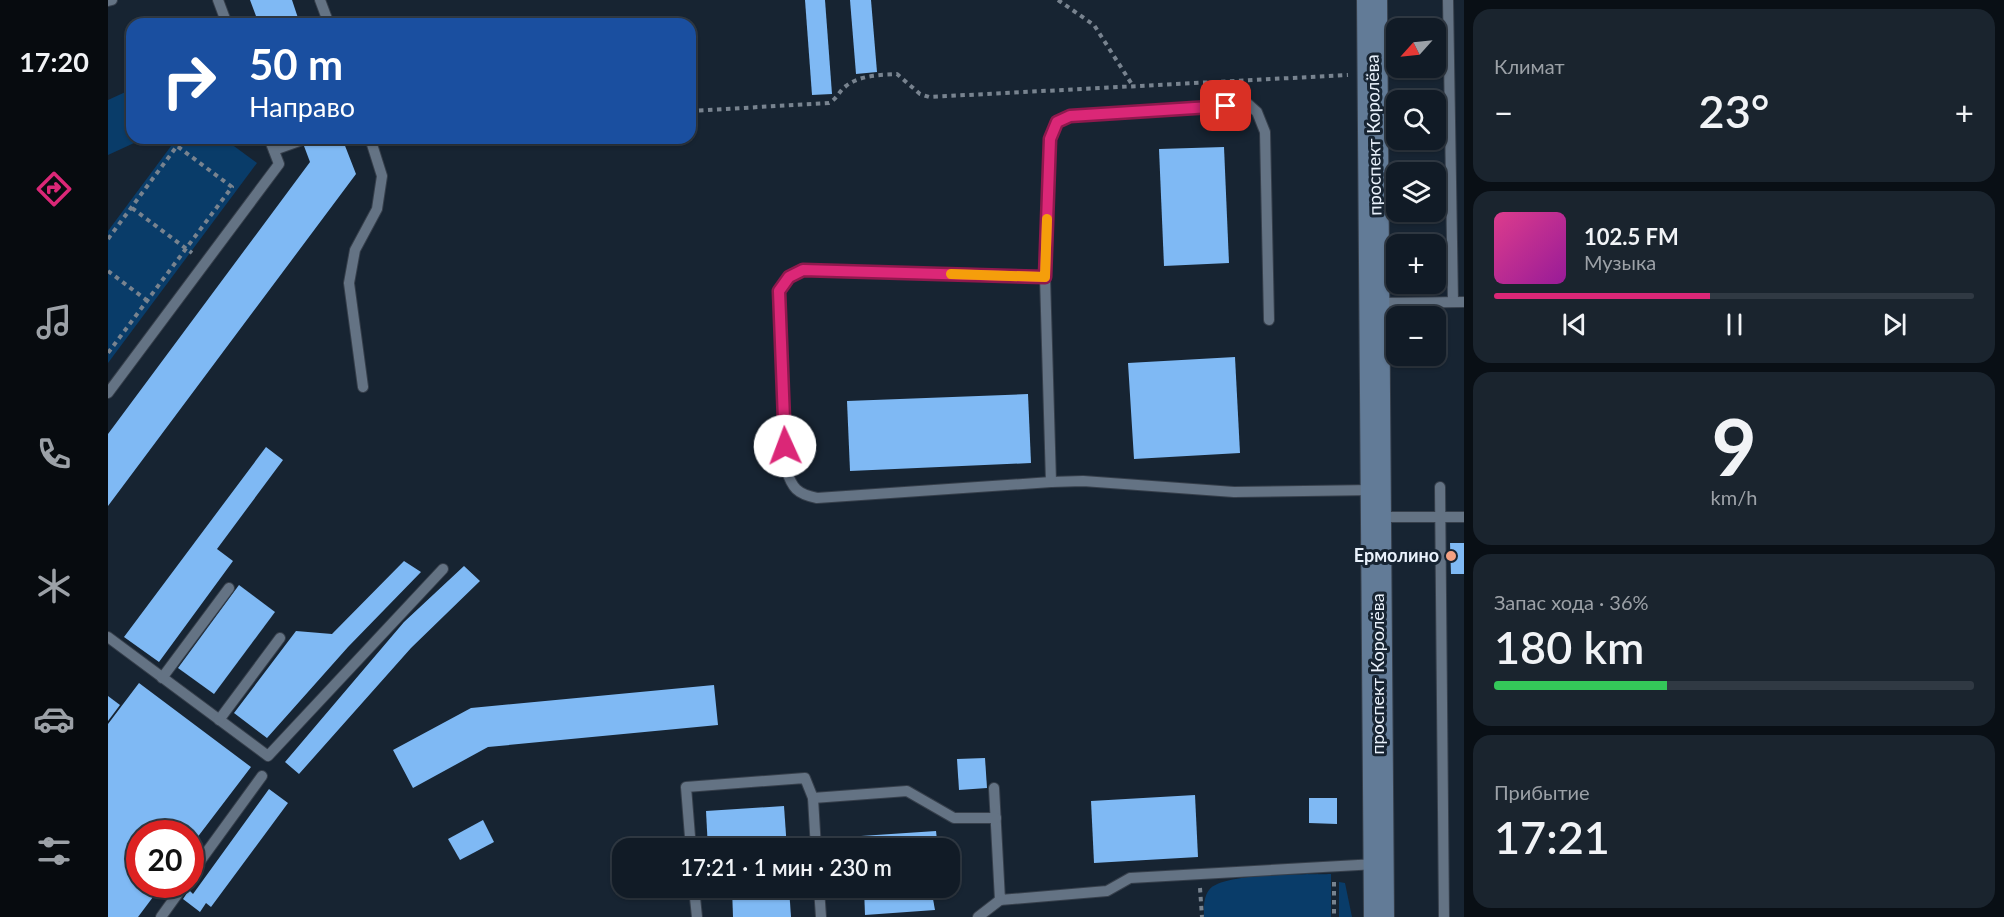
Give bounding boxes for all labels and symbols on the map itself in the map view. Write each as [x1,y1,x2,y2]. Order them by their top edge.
north arrow [1386,18,1446,78]
street label: проспект Королёва [1361,54,1385,216]
pin [1200,80,1251,131]
position arrow [753,414,817,478]
place label: Ермолино [1354,544,1439,566]
marker: Ермолино [1444,549,1458,563]
street label: проспект Королёва [1366,593,1388,755]
speed limit sign: 20 [126,820,204,898]

